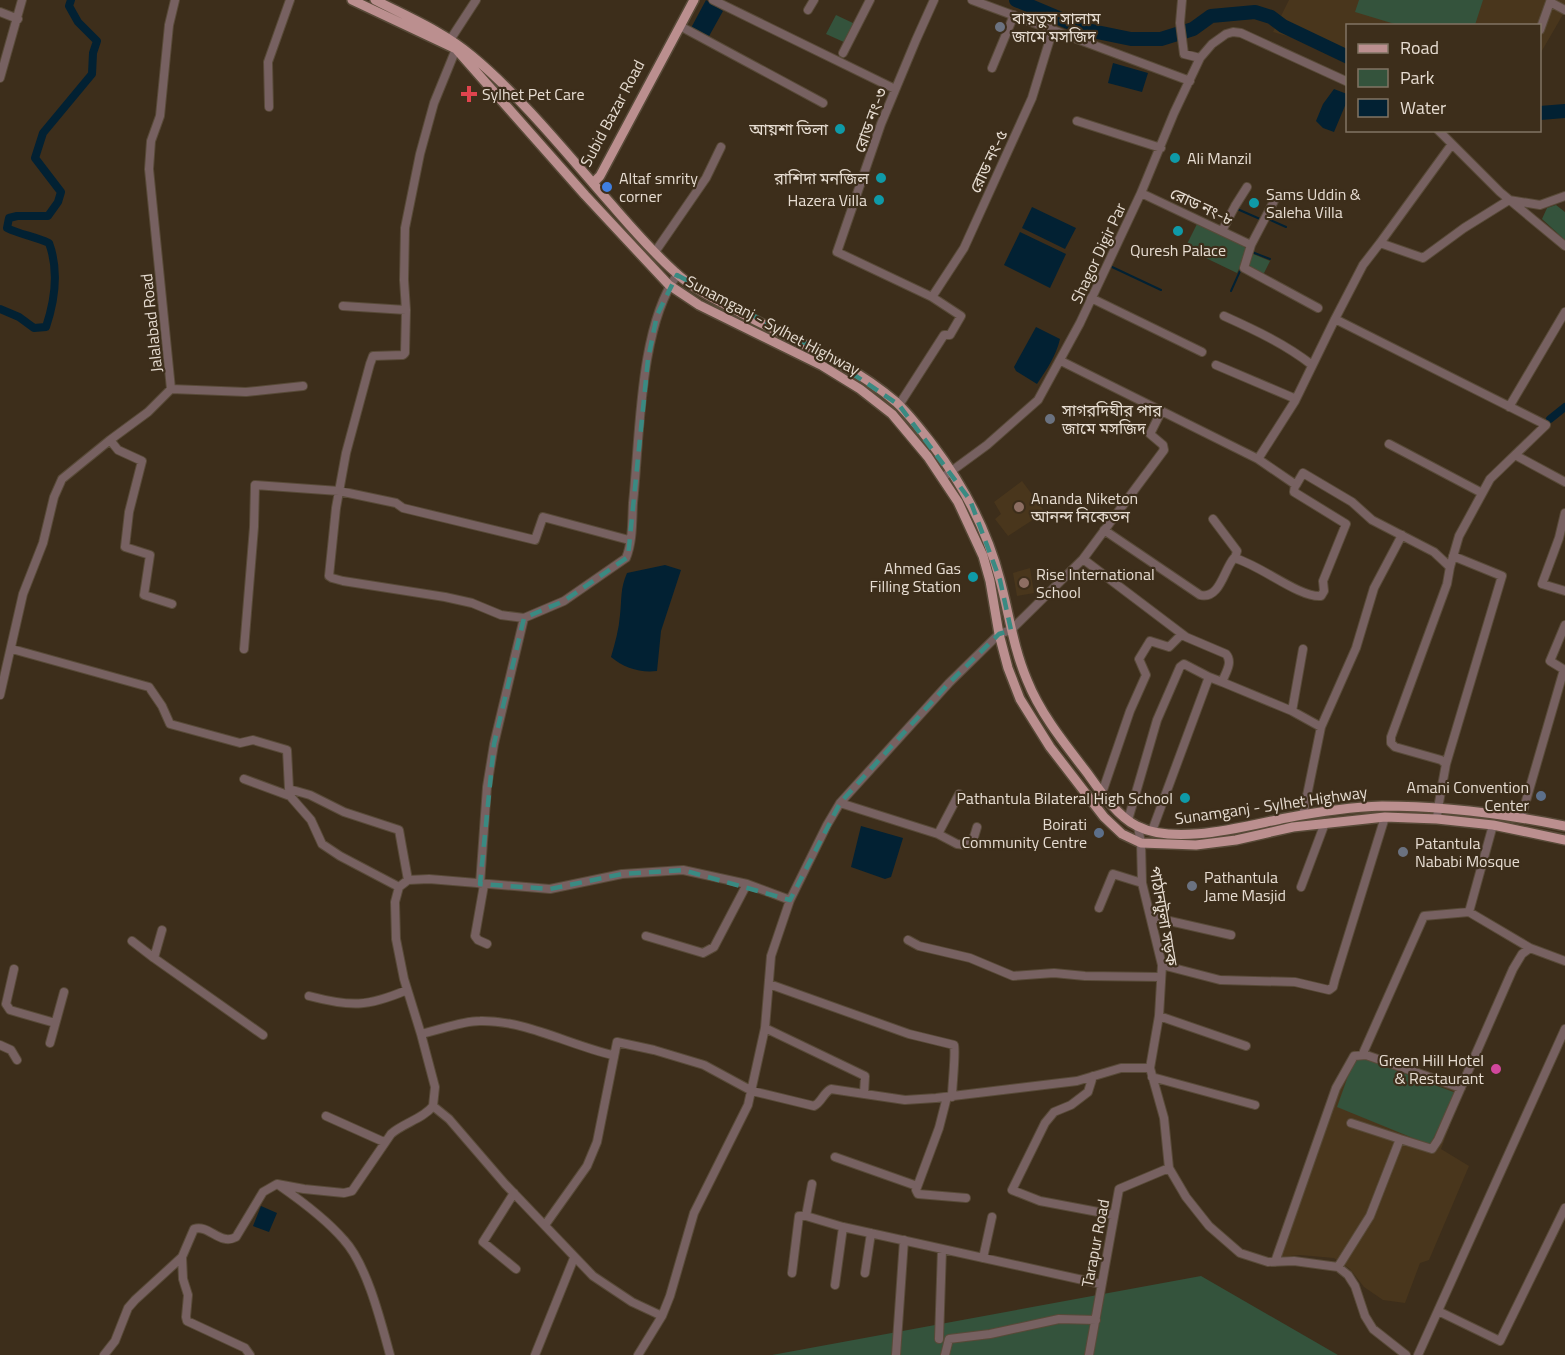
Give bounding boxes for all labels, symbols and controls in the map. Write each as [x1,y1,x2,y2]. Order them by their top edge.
place label: বায়তুস সালাম জামে মসজিদ [1011,6,1101,48]
marker: বায়তুস সালাম জামে মসজিদ [993,20,1007,34]
legend [1346,24,1541,132]
text: Road [1400,34,1439,61]
street label: Subid Bazar Road [574,55,650,171]
text: Park [1400,64,1435,91]
place label: Sylhet Pet Care [482,82,584,106]
street label: রোড নং-৩ [847,84,893,156]
marker: Sylhet Pet Care [460,85,478,103]
text: Water [1400,94,1446,121]
place label: আয়শা ভিলা [748,117,829,141]
marker: আয়শা ভিলা [833,122,847,136]
street label: রোড নং-৫ [963,125,1013,197]
place label: Ali Manzil [1187,146,1252,170]
marker: Ali Manzil [1168,151,1182,165]
place label: Altaf smrity corner [619,166,698,208]
place label: রাশিদা মনজিল [773,166,869,190]
marker: রাশিদা মনজিল [874,171,888,185]
marker: Altaf smrity corner [600,180,614,194]
street label: রোড নং-৮ [1166,181,1238,231]
place label: Sams Uddin & Saleha Villa [1266,182,1361,224]
place label: Hazera Villa [788,188,867,212]
marker: Hazera Villa [872,193,886,207]
marker: Sams Uddin & Saleha Villa [1247,196,1261,210]
street label: Shagor Digir Par [1064,198,1132,307]
marker: Quresh Palace [1171,224,1185,238]
place label: Quresh Palace [1130,238,1226,262]
street label: Sunamganj - Sylhet Highway [682,269,865,381]
street label: Jalalabad Road [134,272,168,374]
place label: সাগরদিঘীর পার জামে মসজিদ [1061,398,1162,440]
marker: সাগরদিঘীর পার জামে মসজিদ [1043,412,1057,426]
place label: Ananda Niketon আনন্দ নিকেতন [1030,486,1138,528]
marker: Ananda Niketon আনন্দ নিকেতন [1012,500,1026,514]
place label: Ahmed Gas Filling Station [870,556,961,598]
place label: Rise International School [1036,562,1155,604]
marker: Ahmed Gas Filling Station [966,570,980,584]
marker: Rise International School [1017,576,1031,590]
place label: Amani Convention Center [1407,775,1529,817]
street label: Sunamganj - Sylhet Highway [1173,780,1369,830]
place label: Pathantula Bilateral High School [956,786,1173,810]
marker: Amani Convention Center [1534,789,1548,803]
marker: Pathantula Bilateral High School [1178,791,1192,805]
place label: Boirati Community Centre [962,812,1087,854]
marker: Boirati Community Centre [1092,826,1106,840]
place label: Patantula Nababi Mosque [1415,831,1520,873]
marker: Patantula Nababi Mosque [1396,845,1410,859]
street label: পাঠানটুলা সড়ক [1143,864,1185,969]
place label: Pathantula Jame Masjid [1204,865,1286,907]
marker: Pathantula Jame Masjid [1185,879,1199,893]
place label: Green Hill Hotel & Restaurant [1379,1048,1484,1090]
marker: Green Hill Hotel & Restaurant [1489,1062,1503,1076]
street label: Tarapur Road [1075,1197,1115,1289]

